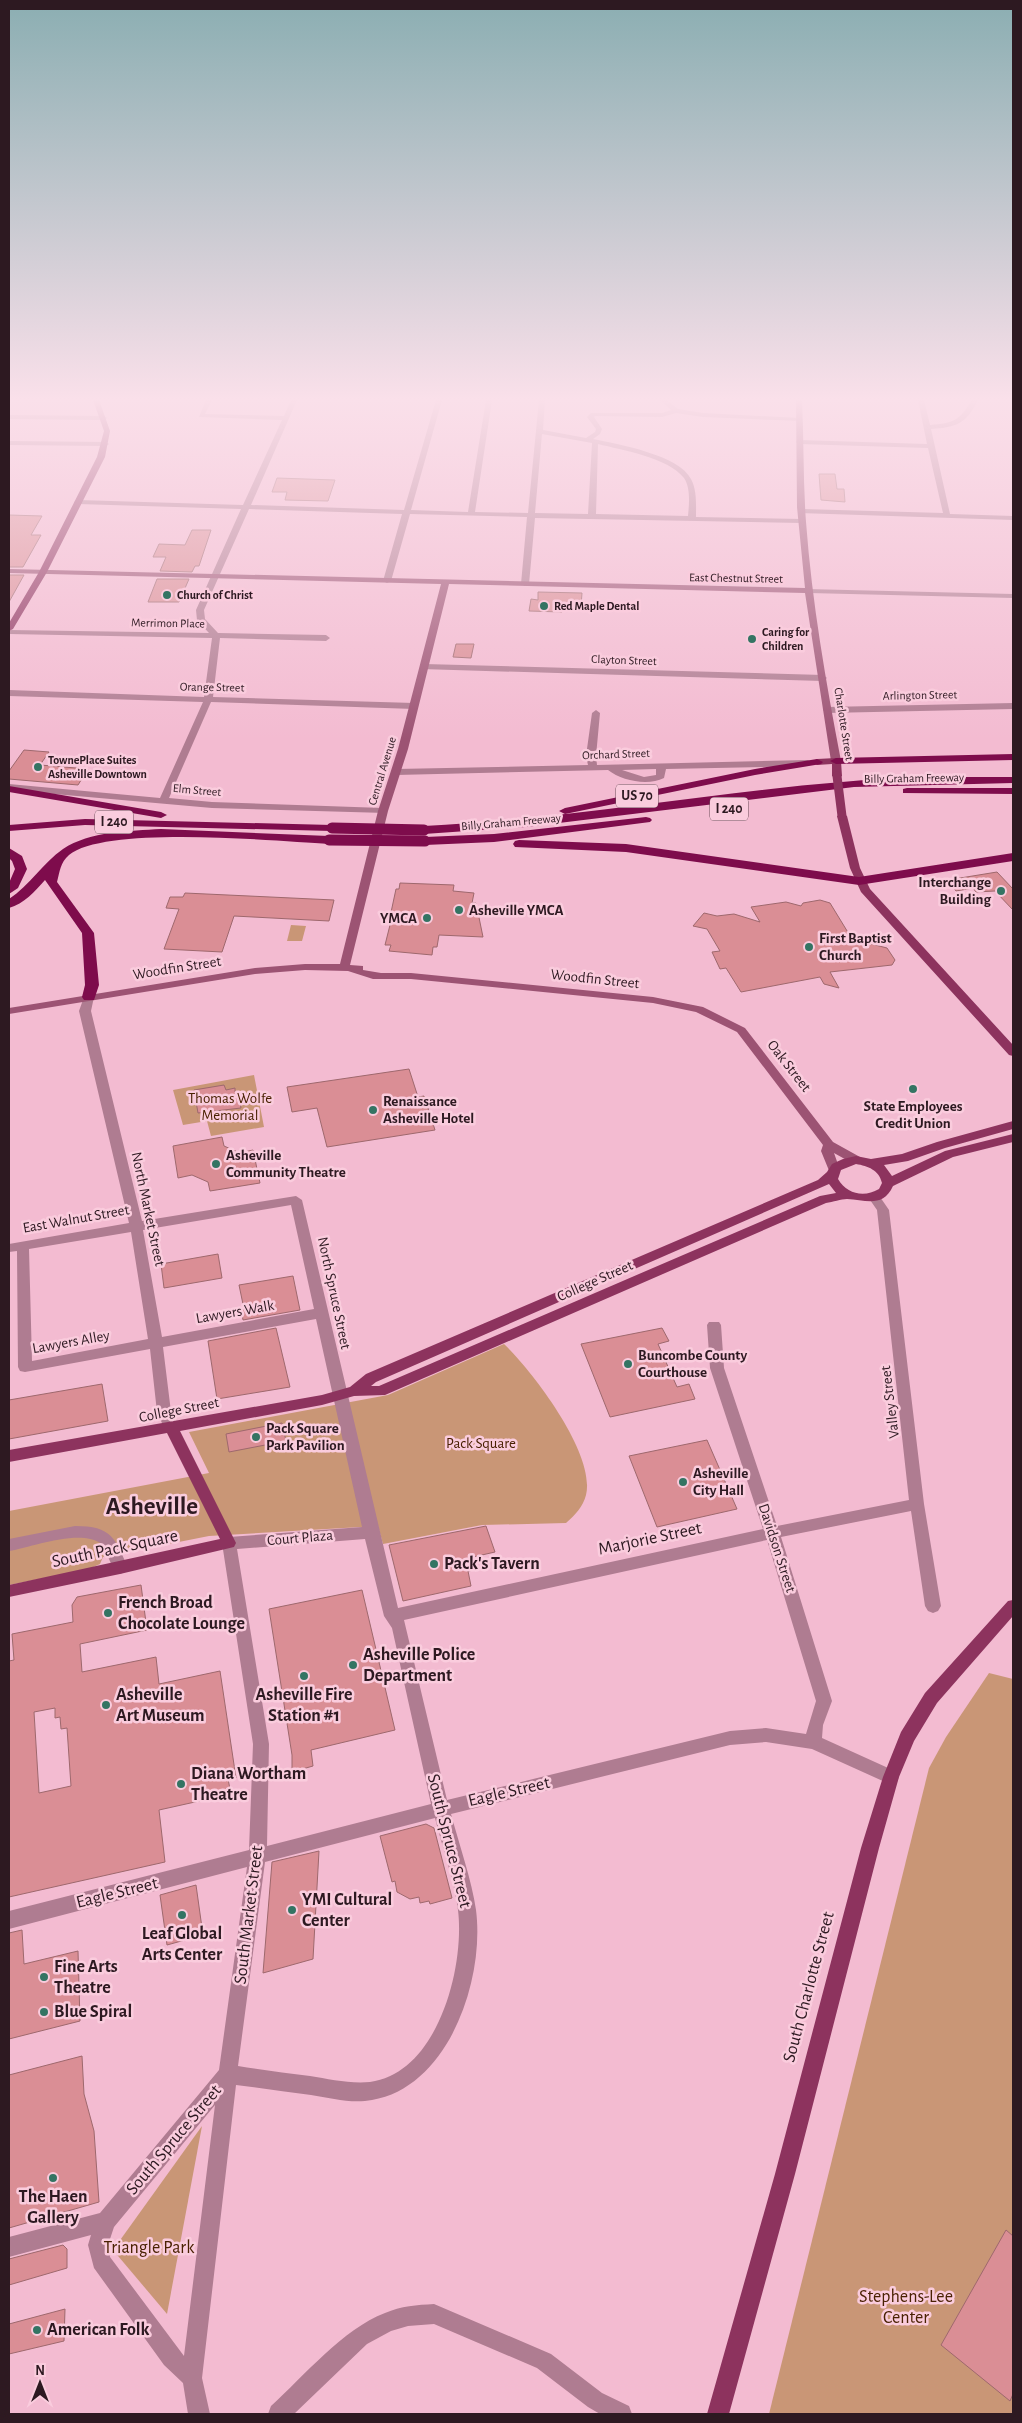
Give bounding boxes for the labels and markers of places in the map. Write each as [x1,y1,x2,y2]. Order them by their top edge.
marker: Church of Christ [161,589,173,601]
place label: Church of Christ [177,589,253,601]
marker: Red Maple Dental [538,600,550,612]
place label: Red Maple Dental [554,600,639,612]
place label: Caring for Children [762,626,810,652]
marker: Caring for Children [746,633,758,645]
place label: TownePlace Suites Asheville Downtown [48,754,147,780]
marker: TownePlace Suites Asheville Downtown [32,761,44,773]
place label: Interchange Building [918,875,991,907]
marker: Interchange Building [995,885,1007,897]
place label: Asheville YMCA [469,903,564,918]
marker: Asheville YMCA [453,904,465,916]
place label: YMCA [380,911,417,926]
marker: YMCA [421,912,433,924]
place label: First Baptist Church [819,931,892,963]
marker: First Baptist Church [803,941,815,953]
marker: State Employees Credit Union [907,1083,919,1095]
place label: Renaissance Asheville Hotel [383,1094,474,1126]
place label: State Employees Credit Union [863,1099,963,1131]
marker: Renaissance Asheville Hotel [367,1104,379,1116]
place label: Asheville Community Theatre [226,1148,346,1180]
marker: Asheville Community Theatre [210,1158,222,1170]
place label: Buncombe County Courthouse [638,1348,747,1380]
marker: Buncombe County Courthouse [622,1358,634,1370]
place label: Pack Square Park Pavilion [266,1421,345,1453]
marker: Pack Square Park Pavilion [250,1431,262,1443]
place label: Asheville City Hall [693,1466,748,1498]
marker: Asheville City Hall [677,1476,689,1488]
place label: Pack's Tavern [444,1555,540,1573]
marker: Pack's Tavern [428,1558,440,1570]
place label: French Broad Chocolate Lounge [118,1594,245,1633]
marker: French Broad Chocolate Lounge [102,1607,114,1619]
place label: Asheville Police Department [363,1646,475,1685]
marker: Asheville Police Department [347,1659,359,1671]
marker: Asheville Fire Station #1 [298,1670,310,1682]
place label: Asheville Art Museum [116,1686,205,1725]
place label: Asheville Fire Station #1 [256,1686,352,1725]
marker: Asheville Art Museum [100,1699,112,1711]
place label: Diana Wortham Theatre [191,1765,306,1804]
marker: Diana Wortham Theatre [175,1778,187,1790]
place label: YMI Cultural Center [302,1891,392,1930]
marker: YMI Cultural Center [286,1904,298,1916]
marker: Leaf Global Arts Center [176,1909,188,1921]
place label: Leaf Global Arts Center [142,1925,223,1964]
place label: Fine Arts Theatre [54,1958,118,1997]
marker: Fine Arts Theatre [38,1971,50,1983]
place label: Blue Spiral [54,2003,132,2021]
marker: Blue Spiral [38,2006,50,2018]
marker: The Haen Gallery [47,2172,59,2184]
place label: The Haen Gallery [19,2188,87,2227]
place label: American Folk [47,2321,150,2339]
marker: American Folk [31,2324,43,2336]

